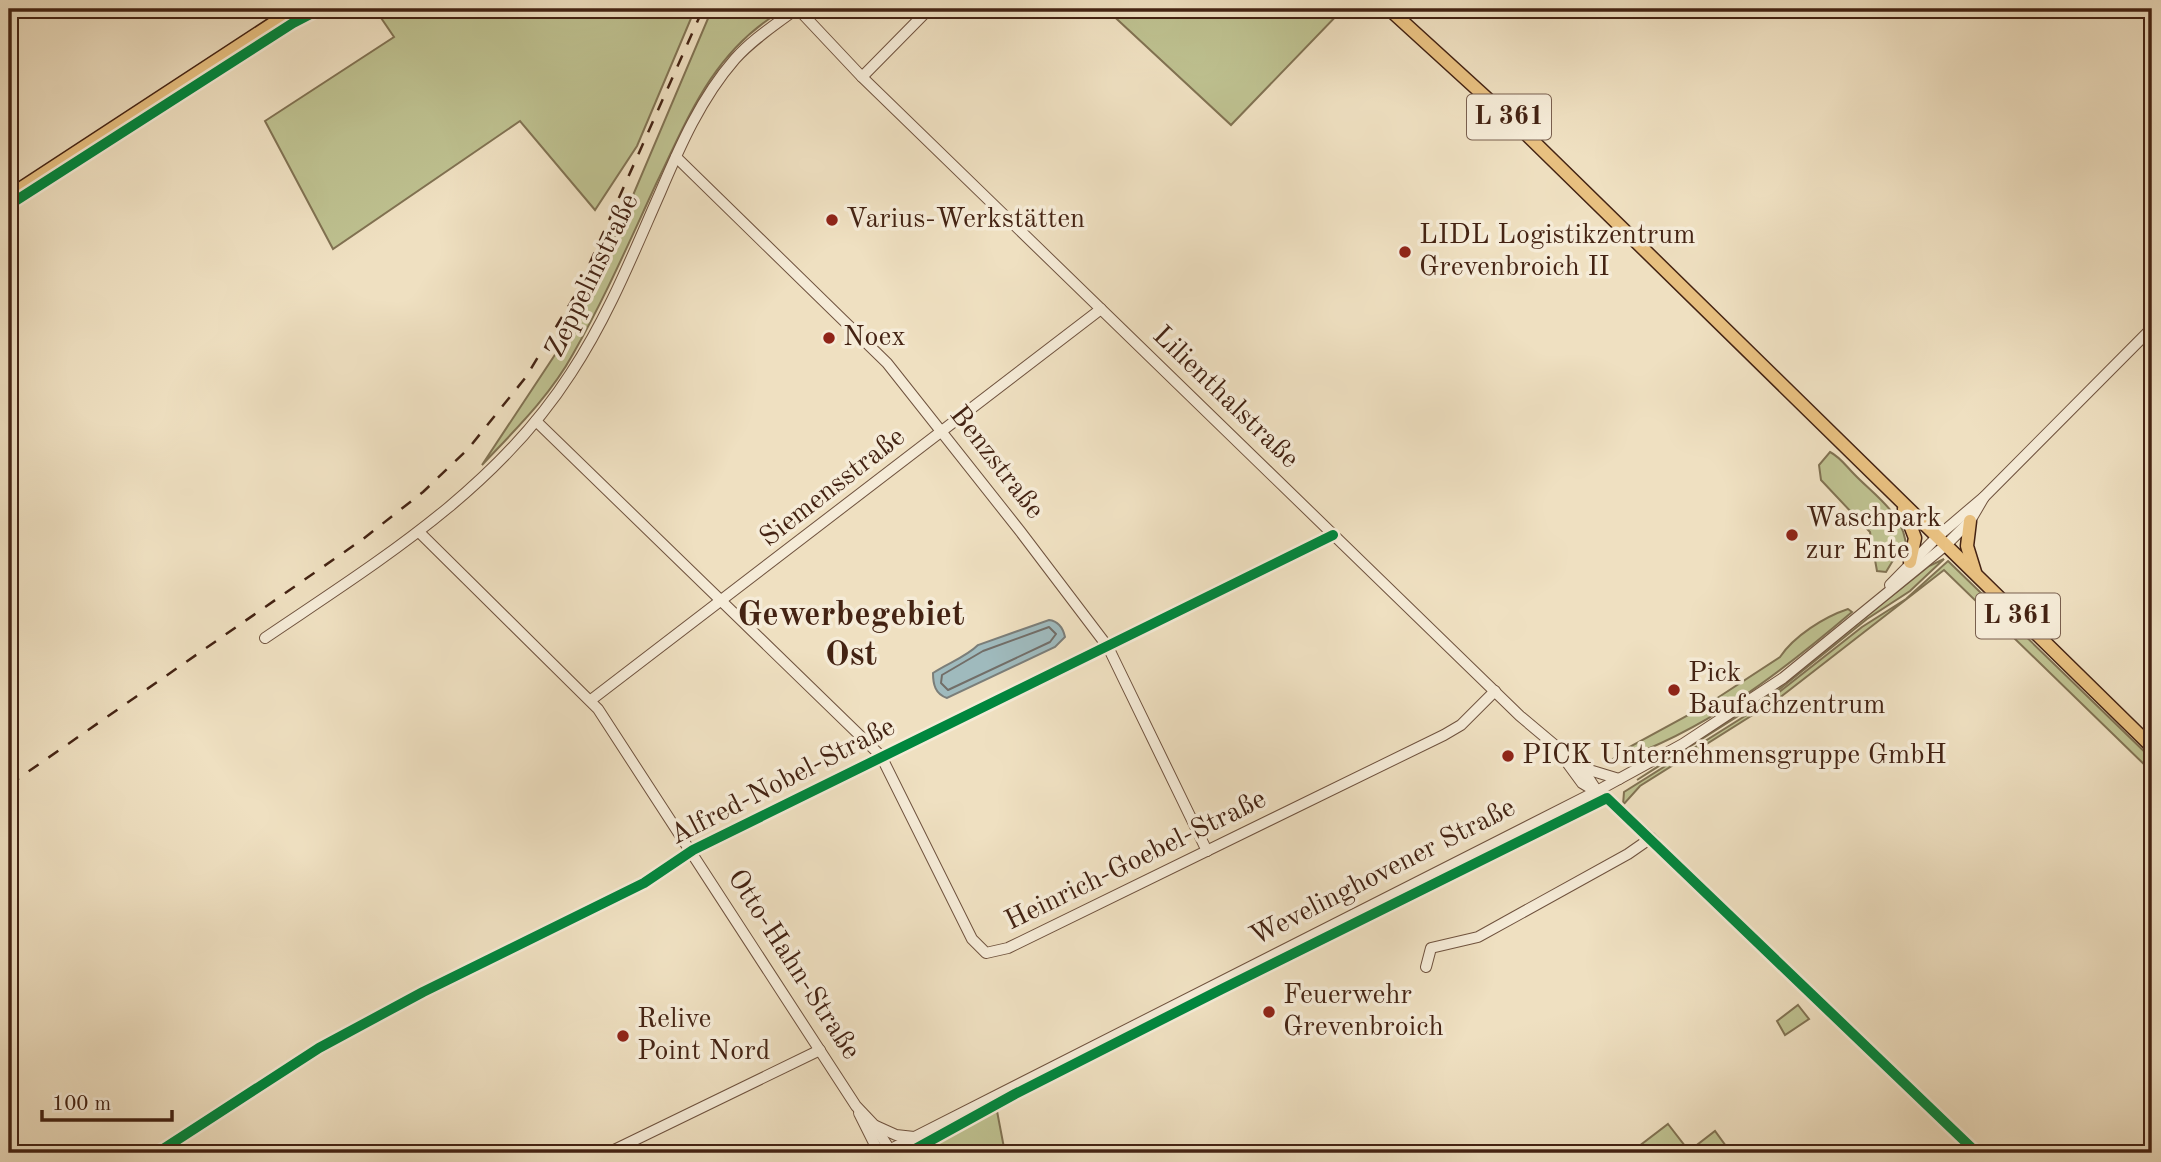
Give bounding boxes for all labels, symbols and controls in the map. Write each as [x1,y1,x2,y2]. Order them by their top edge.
road number: L 361 [1467,94,1551,140]
street label: Zeppelinstraße [541,190,645,362]
place label: Varius-Werkstätten [846,206,1085,234]
marker: Varius-Werkstätten [824,212,840,228]
place label: LIDL Logistikzentrum Grevenbroich II [1419,222,1695,282]
marker: LIDL Logistikzentrum Grevenbroich II [1397,244,1413,260]
street label: Lilienthalstraße [1147,322,1303,474]
place label: Noex [843,324,906,352]
marker: Noex [821,330,837,346]
street label: Benzstraße [944,401,1048,525]
street label: Siemensstraße [755,423,911,553]
place label: Waschpark zur Ente [1806,505,1941,565]
marker: Waschpark zur Ente [1784,527,1800,543]
road number: L 361 [1976,594,2060,638]
district label: Gewerbegebiet Ost [737,598,965,673]
place label: Pick Baufachzentrum [1688,660,1885,720]
marker: Pick Baufachzentrum [1666,682,1682,698]
street label: Alfred-Nobel-Straße [666,713,900,851]
place label: PICK Unternehmensgruppe GmbH [1522,742,1947,770]
marker: PICK Unternehmensgruppe GmbH [1500,748,1516,764]
street label: Heinrich-Goebel-Straße [1001,786,1271,936]
street label: Wevelinghovener Straße [1246,794,1520,952]
street label: Otto-Hahn-Straße [721,865,865,1065]
place label: Feuerwehr Grevenbroich [1283,982,1444,1042]
marker: Feuerwehr Grevenbroich [1261,1004,1277,1020]
place label: Relive Point Nord [637,1006,770,1066]
marker: Relive Point Nord [615,1028,631,1044]
scale bar [42,1078,172,1122]
text: 100 m [52,1094,111,1115]

